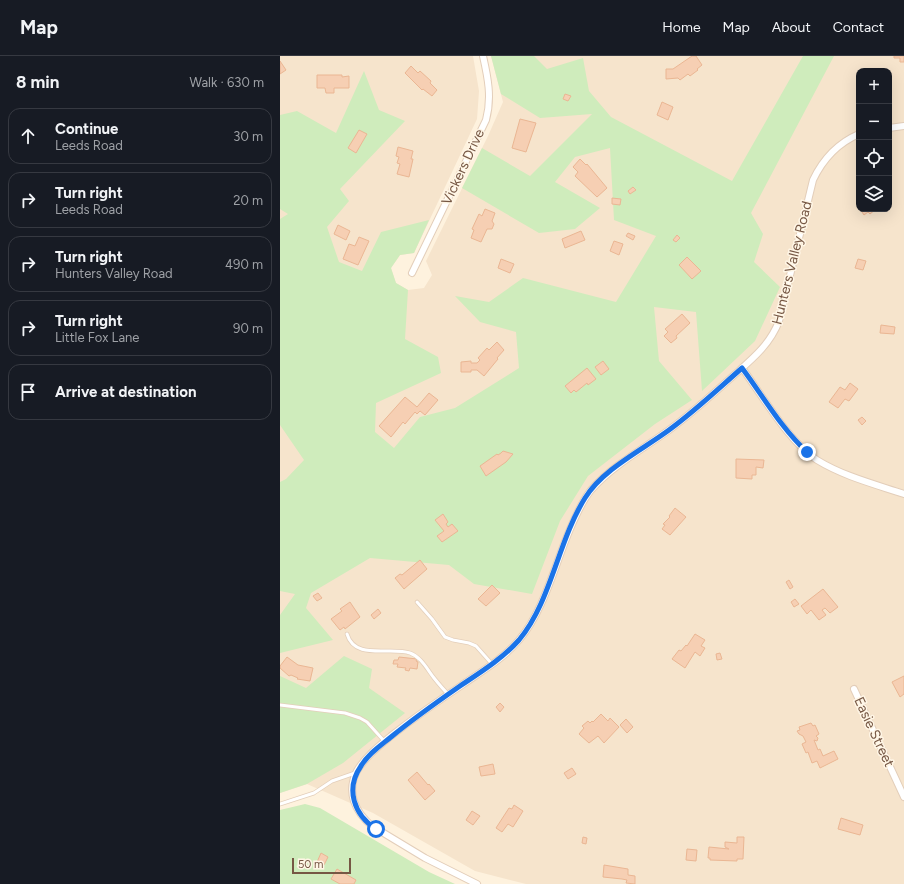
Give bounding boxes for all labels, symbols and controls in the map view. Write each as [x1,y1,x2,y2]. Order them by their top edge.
text: Map [20,16,58,39]
text: Home [662,19,701,36]
text: Map [723,19,750,36]
text: About [772,19,811,36]
text: Contact [833,19,884,36]
map controls [856,68,892,212]
button: + [856,68,892,104]
text: 8 min [16,72,59,92]
text: Walk · 630 m [189,75,264,90]
button: − [856,104,892,140]
text: Continue [55,120,118,138]
icon: ahead [17,125,39,147]
street label: Vickers Drive [438,126,488,208]
text: 30 m [233,129,263,144]
text: Leeds Road [55,138,123,153]
button: locate [856,140,892,176]
button: layers [856,176,892,212]
text: Turn right [55,184,123,202]
icon: right [17,189,39,211]
text: 20 m [233,193,263,208]
street label: Hunters Valley Road [768,199,816,327]
text: Leeds Road [55,202,123,217]
text: Turn right [55,248,123,266]
icon: right [17,253,39,275]
text: 490 m [225,257,263,272]
text: Hunters Valley Road [55,266,173,281]
text: Turn right [55,312,123,330]
icon: right [17,317,39,339]
text: 90 m [233,321,263,336]
text: Little Fox Lane [55,330,139,345]
icon: arrive [17,381,39,403]
text: Arrive at destination [55,383,196,401]
route end [798,443,816,461]
street label: Easie Street [850,694,898,770]
route start [367,820,385,838]
scale bar [292,856,351,875]
text: 50 m [298,858,323,871]

